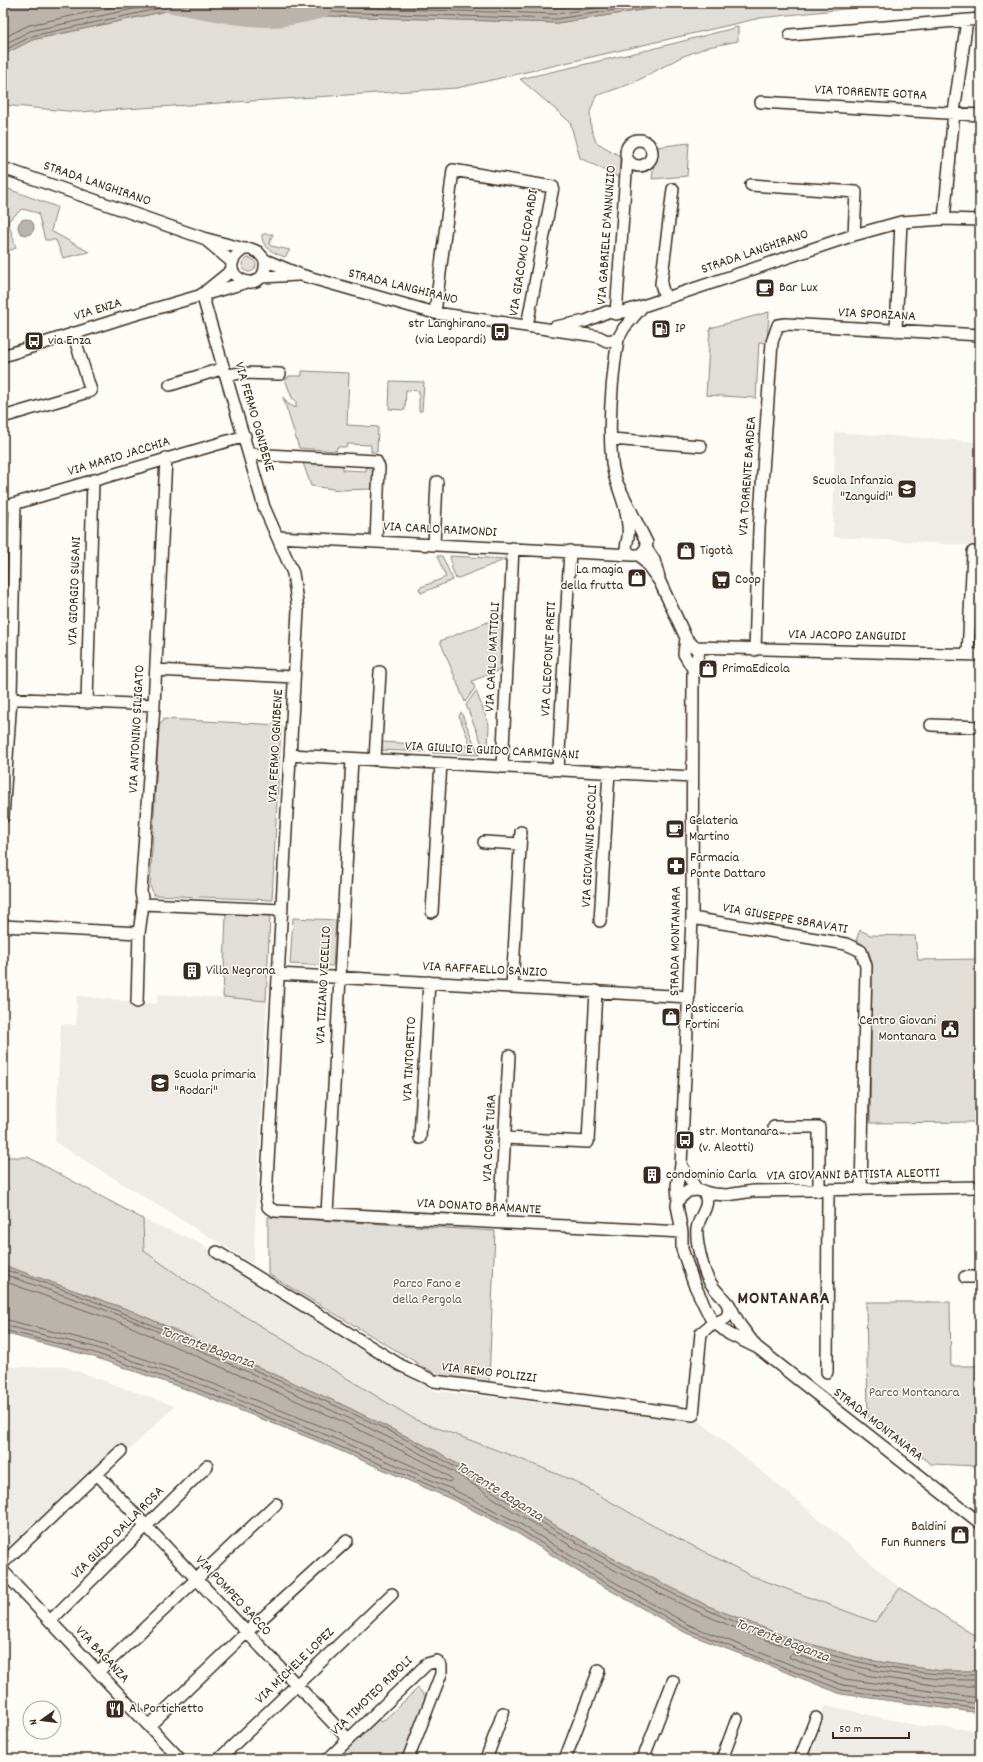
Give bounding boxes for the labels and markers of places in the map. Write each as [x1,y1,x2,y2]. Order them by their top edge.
cafe icon: Bar Lux [754,277,776,299]
place label: Bar Lux [779,278,818,298]
place label: str Langhirano (via Leopardi) [408,314,486,350]
fuel station icon: IP [650,318,672,340]
place label: IP [675,319,686,339]
bus stop icon: str Langhirano (via Leopardi) [489,321,511,343]
bus stop icon: via Enza [23,330,45,352]
place label: via Enza [48,331,91,351]
place label: Scuola Infanzia "Zanguidi" [813,471,893,507]
school or university icon: Scuola Infanzia "Zanguidi" [896,478,918,500]
shop icon: Tigotà [675,540,697,562]
place label: Tigotà [700,541,733,561]
place label: La magia della frutta [561,560,623,596]
shop icon: La magia della frutta [626,567,648,589]
supermarket icon: Coop [710,569,732,591]
place label: Coop [735,570,761,590]
shop icon: PrimaEdicola [697,658,719,680]
place label: PrimaEdicola [722,659,790,679]
place label: Gelateria Martino [689,811,738,847]
cafe icon: Gelateria Martino [664,818,686,840]
place label: Farmacia Ponte Dattaro [690,848,766,884]
pharmacy icon: Farmacia Ponte Dattaro [665,855,687,877]
building icon: Villa Negrona [181,960,203,982]
place label: Villa Negrona [206,961,276,981]
place label: Pasticceria Fortini [685,999,744,1035]
shop icon: Pasticceria Fortini [660,1006,682,1028]
place label: Centro Giovani Montanara [859,1011,936,1047]
public building icon: Centro Giovani Montanara [939,1018,961,1040]
place label: Scuola primaria "Rodari" [174,1065,256,1101]
school or university icon: Scuola primaria "Rodari" [149,1072,171,1094]
place label: str. Montanara (v. Aleotti) [699,1122,779,1158]
bus stop icon: str. Montanara (v. Aleotti) [674,1129,696,1151]
building icon: condominio Carla [641,1164,663,1186]
place label: condominio Carla [666,1165,757,1185]
place label: Baldini Fun Runners [881,1517,946,1553]
shop icon: Baldini Fun Runners [949,1524,971,1546]
restaurant icon: Al Portichetto [104,1698,126,1720]
place label: Al Portichetto [129,1699,203,1719]

